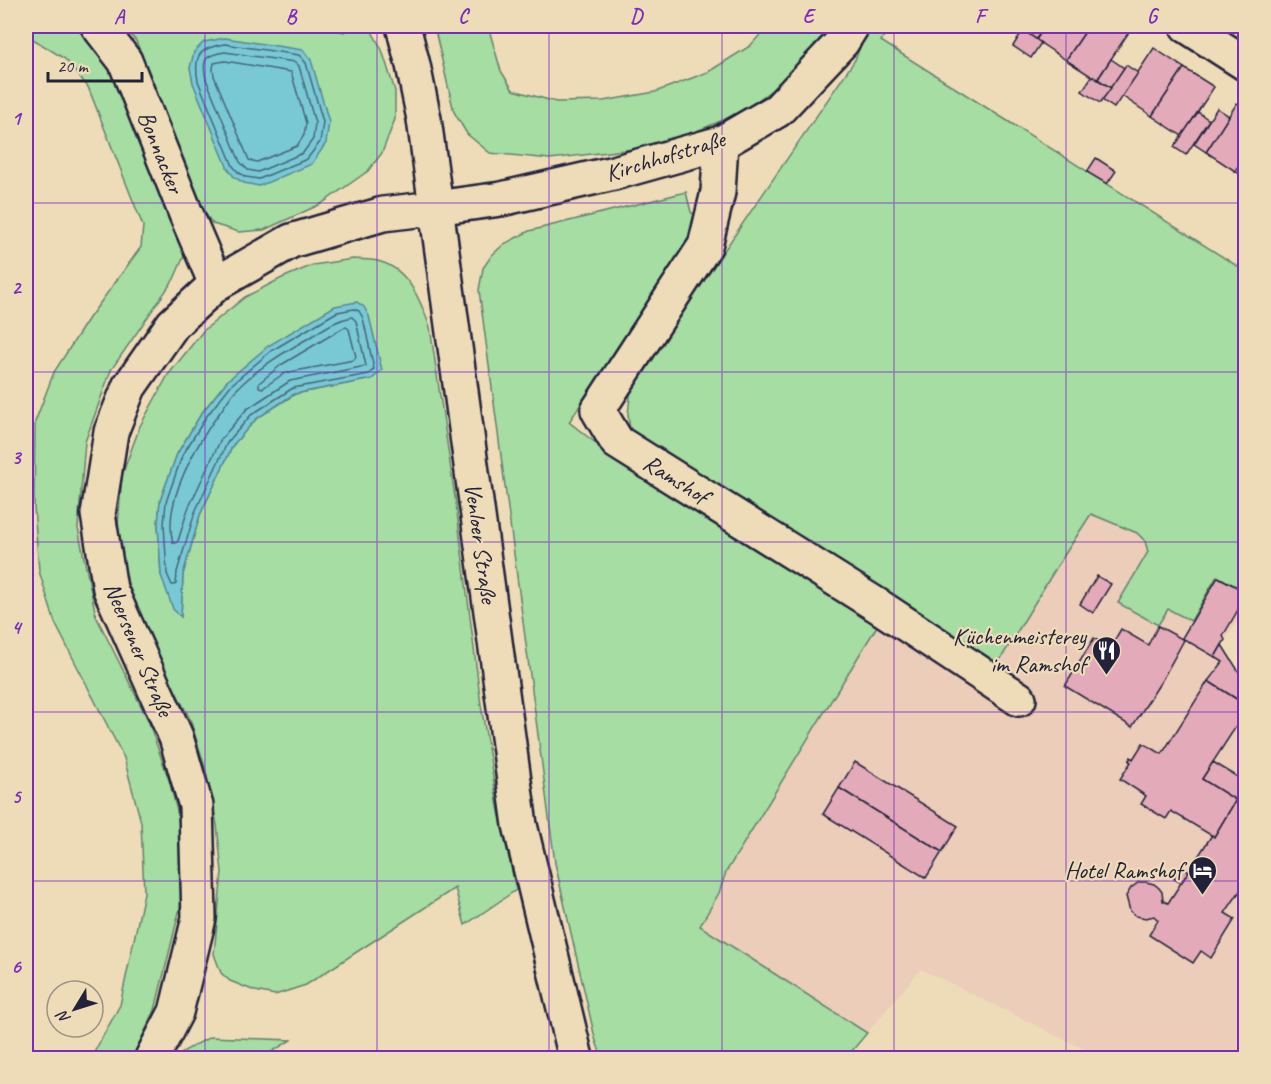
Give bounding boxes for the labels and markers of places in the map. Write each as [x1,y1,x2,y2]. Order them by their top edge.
place label: Küchenmeisterey im Ramshof [953,621,1091,679]
restaurant icon: Küchenmeisterey im Ramshof [1091,634,1123,676]
hotel icon: Hotel Ramshof [1187,854,1219,896]
place label: Hotel Ramshof [1065,855,1188,885]

